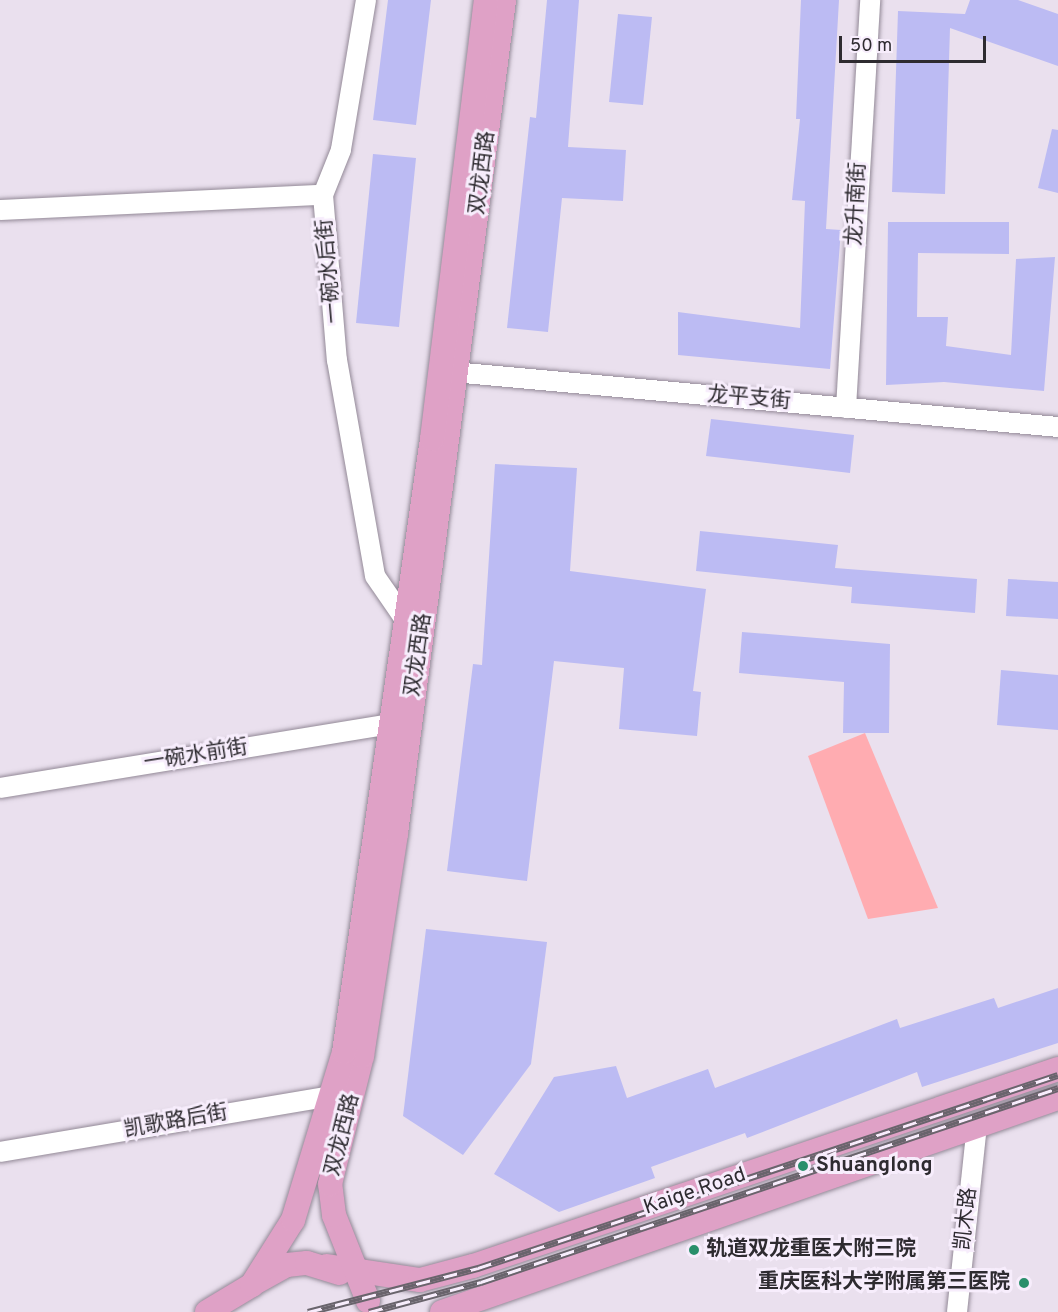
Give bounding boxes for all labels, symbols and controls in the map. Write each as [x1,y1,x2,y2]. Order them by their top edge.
scale bar [842,24,989,62]
text: 50 m [850,35,892,58]
street label: 双龙西路 [465,130,501,216]
street label: 龙升南街 [842,161,872,247]
street label: 一碗水后街 [313,218,347,324]
street label: 龙平支街 [706,383,792,415]
street label: 双龙西路 [401,612,437,698]
street label: 一碗水前街 [142,735,250,777]
street label: 双龙西路 [321,1091,365,1179]
street label: 凯歌路后街 [122,1100,230,1144]
place label: Shuanglong [816,1153,933,1179]
marker: Shuanglong [794,1157,812,1175]
street label: Kaige Road [641,1163,749,1221]
street label: 凯木路 [951,1186,983,1252]
place label: 轨道双龙·重医大附三院 [706,1237,916,1263]
marker: 轨道双龙·重医大附三院 [687,1243,701,1257]
place label: 重庆医科大学附属第三医院 [758,1270,1010,1296]
marker: 重庆医科大学附属第三医院 [1015,1274,1033,1292]

